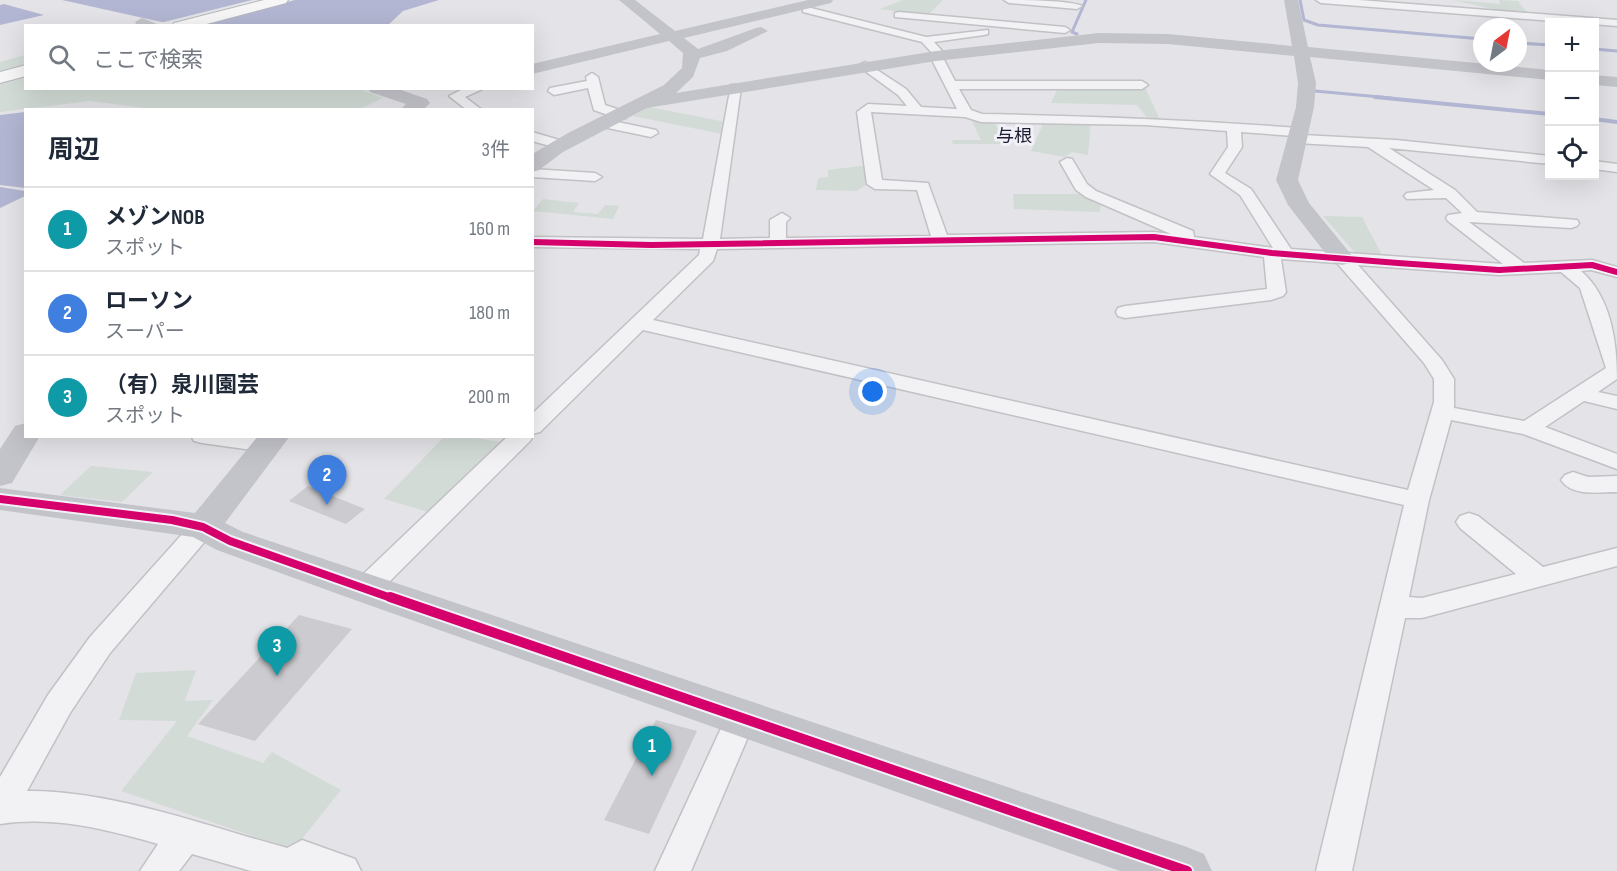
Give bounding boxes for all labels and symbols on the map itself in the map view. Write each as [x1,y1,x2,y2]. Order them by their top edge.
north arrow [1473,18,1527,72]
district label: 与根 [996,126,1032,147]
your location [858,377,887,406]
pin: 2 [308,456,346,505]
pin: 3 [258,626,296,676]
pin: 1 [632,726,672,776]

